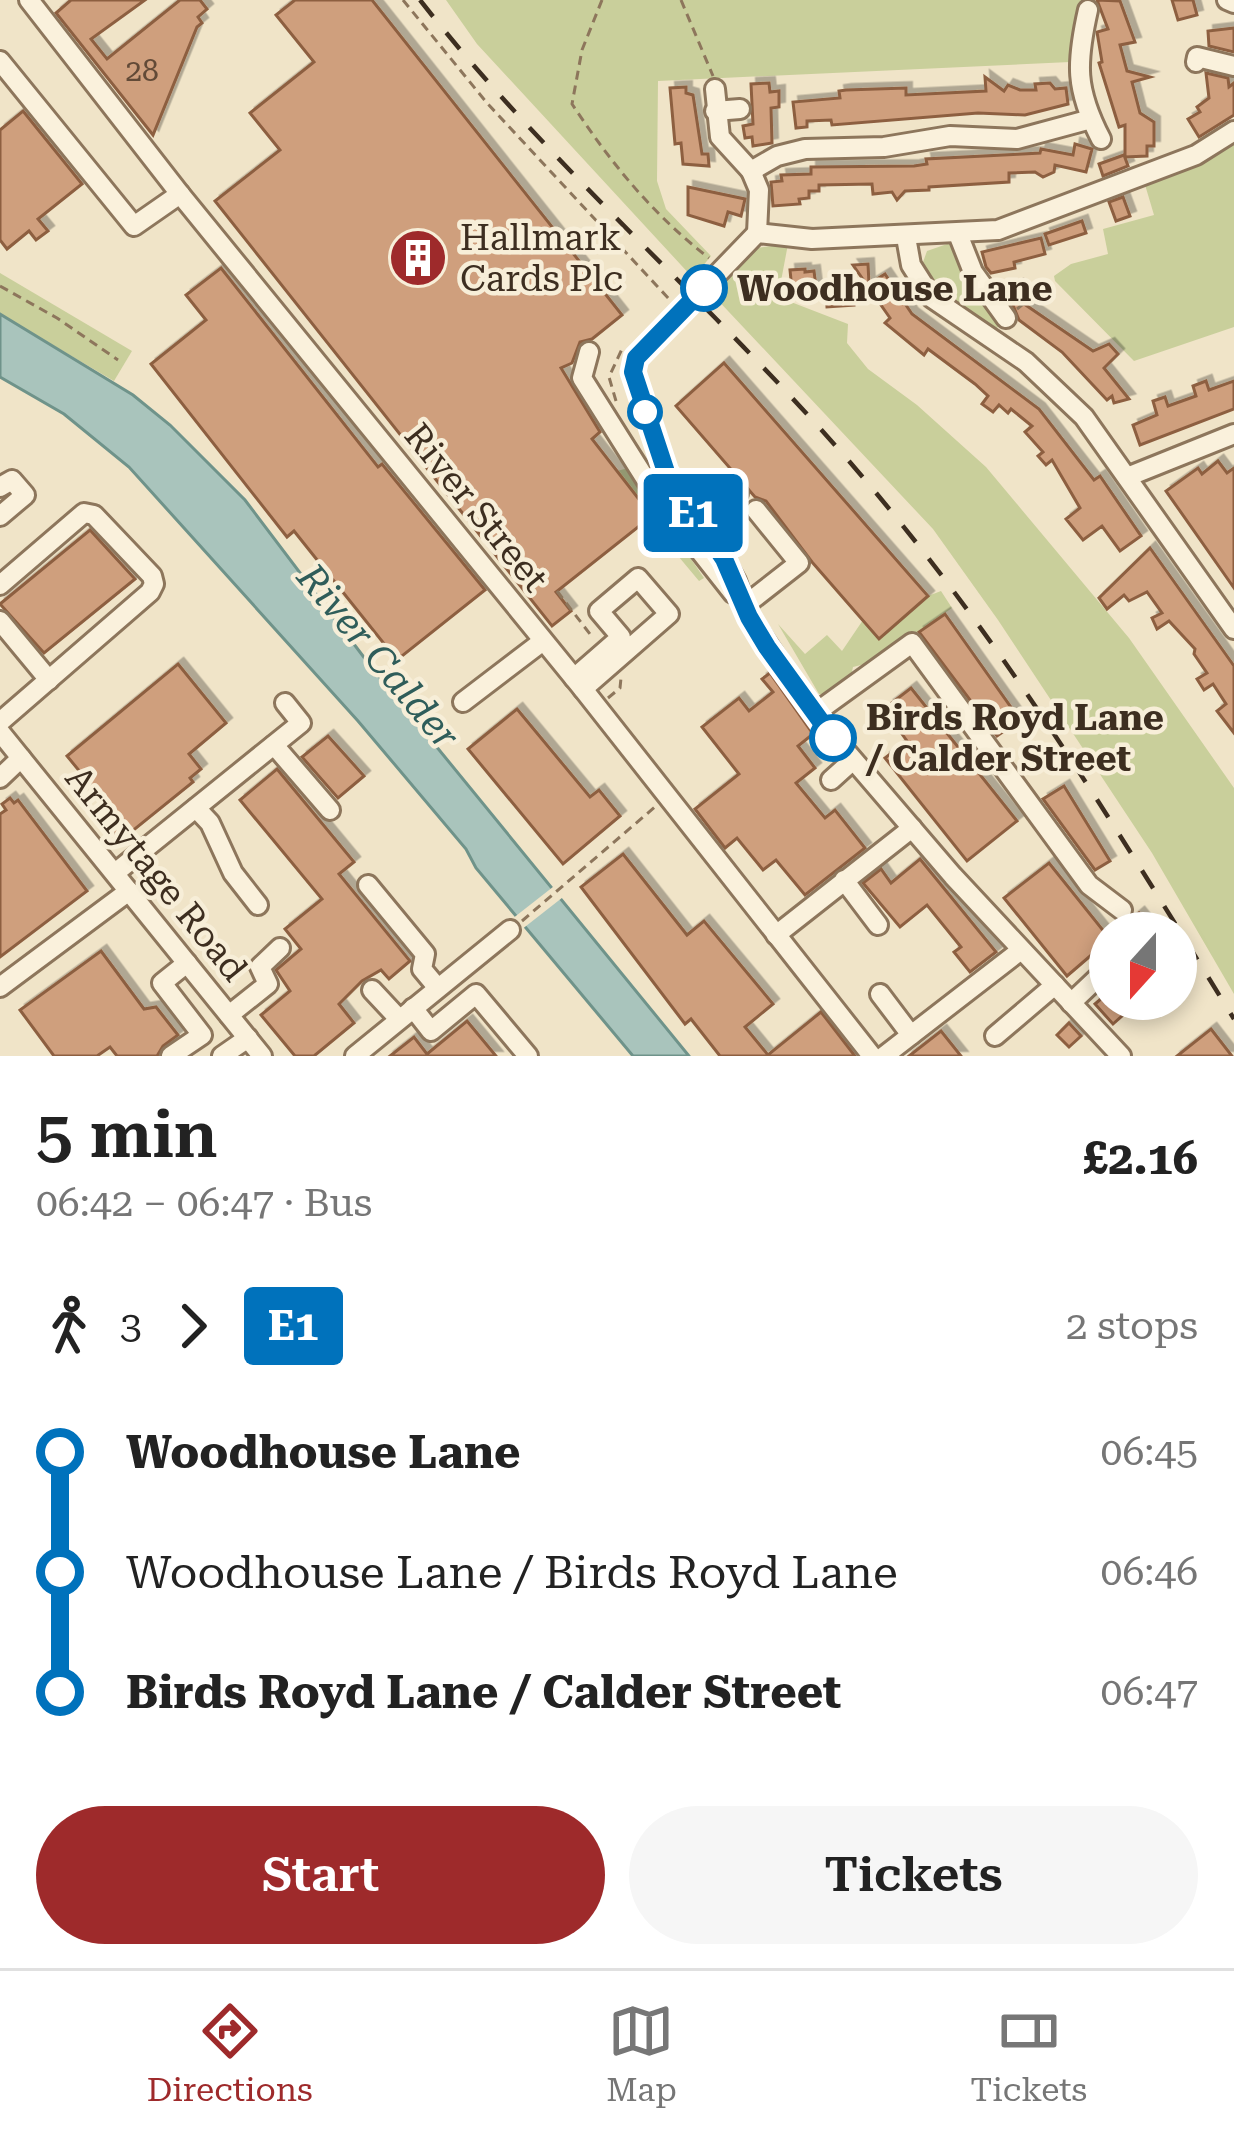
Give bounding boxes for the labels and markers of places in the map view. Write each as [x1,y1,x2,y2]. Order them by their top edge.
place label: Hallmark Cards Plc [460,217,623,300]
building icon: Hallmark Cards Plc [387,227,449,289]
marker: Woodhouse Lane [682,266,726,310]
place label: Woodhouse Lane [737,268,1053,310]
unlabelled marker [629,396,661,428]
place label: Birds Royd Lane / Calder Street [865,697,1164,780]
marker: Birds Royd Lane / Calder Street [811,716,855,760]

